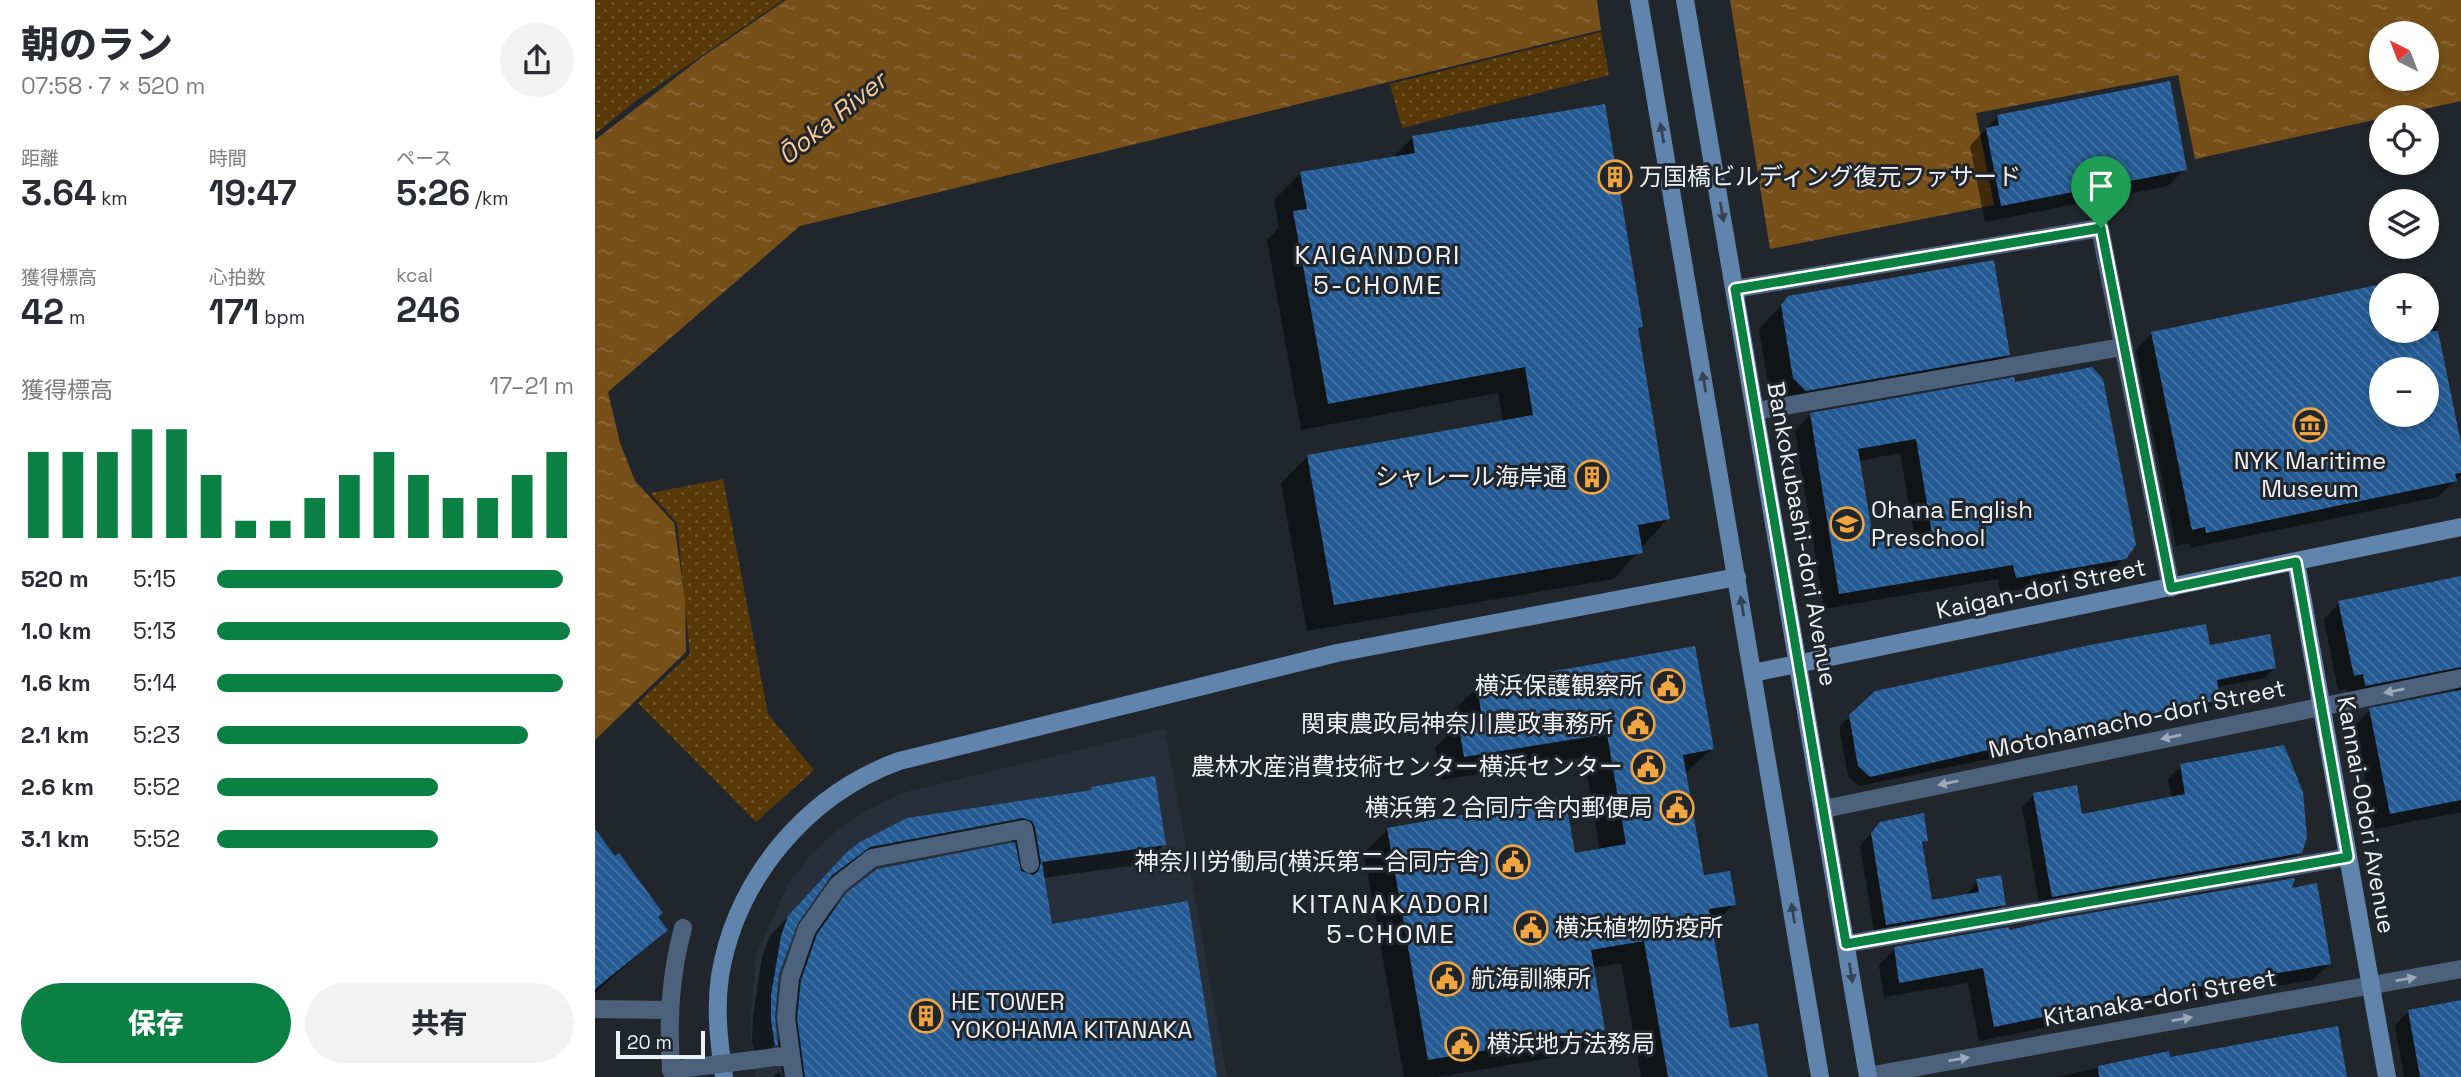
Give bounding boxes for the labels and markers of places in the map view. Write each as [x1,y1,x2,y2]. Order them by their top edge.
pin [2071,156,2131,228]
building icon: 万国橋ビルディング復元ファサード [1596,158,1634,196]
place label: 万国橋ビルディング復元ファサード [1639,161,2021,192]
museum icon: NYK Maritime Museum [2291,406,2329,444]
place label: NYK Maritime Museum [2234,445,2386,504]
building icon: シャレール海岸通 [1573,458,1611,496]
place label: シャレール海岸通 [1375,461,1567,492]
place label: Ohana English Preschool [1871,494,2033,553]
school or university icon: Ohana English Preschool [1828,505,1866,543]
public building icon: 横浜保護観察所 [1649,667,1687,705]
place label: 横浜保護観察所 [1475,670,1643,701]
public building icon: 関東農政局神奈川農政事務所 [1619,705,1657,743]
place label: 関東農政局神奈川農政事務所 [1301,708,1613,739]
public building icon: 農林水産消費技術センター横浜センター [1629,748,1667,786]
place label: 農林水産消費技術センター横浜センター [1191,751,1623,782]
public building icon: 横浜第２合同庁舎内郵便局 [1658,789,1696,827]
place label: 横浜第２合同庁舎内郵便局 [1365,792,1653,823]
public building icon: 神奈川労働局(横浜第二合同庁舎) [1494,843,1532,881]
place label: 神奈川労働局(横浜第二合同庁舎) [1135,846,1489,877]
public building icon: 横浜植物防疫所 [1512,909,1550,947]
place label: 横浜植物防疫所 [1555,912,1723,943]
public building icon: 航海訓練所 [1428,960,1466,998]
place label: 航海訓練所 [1471,963,1591,994]
place label: HE TOWER YOKOHAMA KITANAKA [951,986,1192,1045]
building icon: HE TOWER YOKOHAMA KITANAKA [907,997,945,1035]
public building icon: 横浜地方法務局 [1443,1025,1481,1063]
place label: 横浜地方法務局 [1487,1028,1655,1059]

